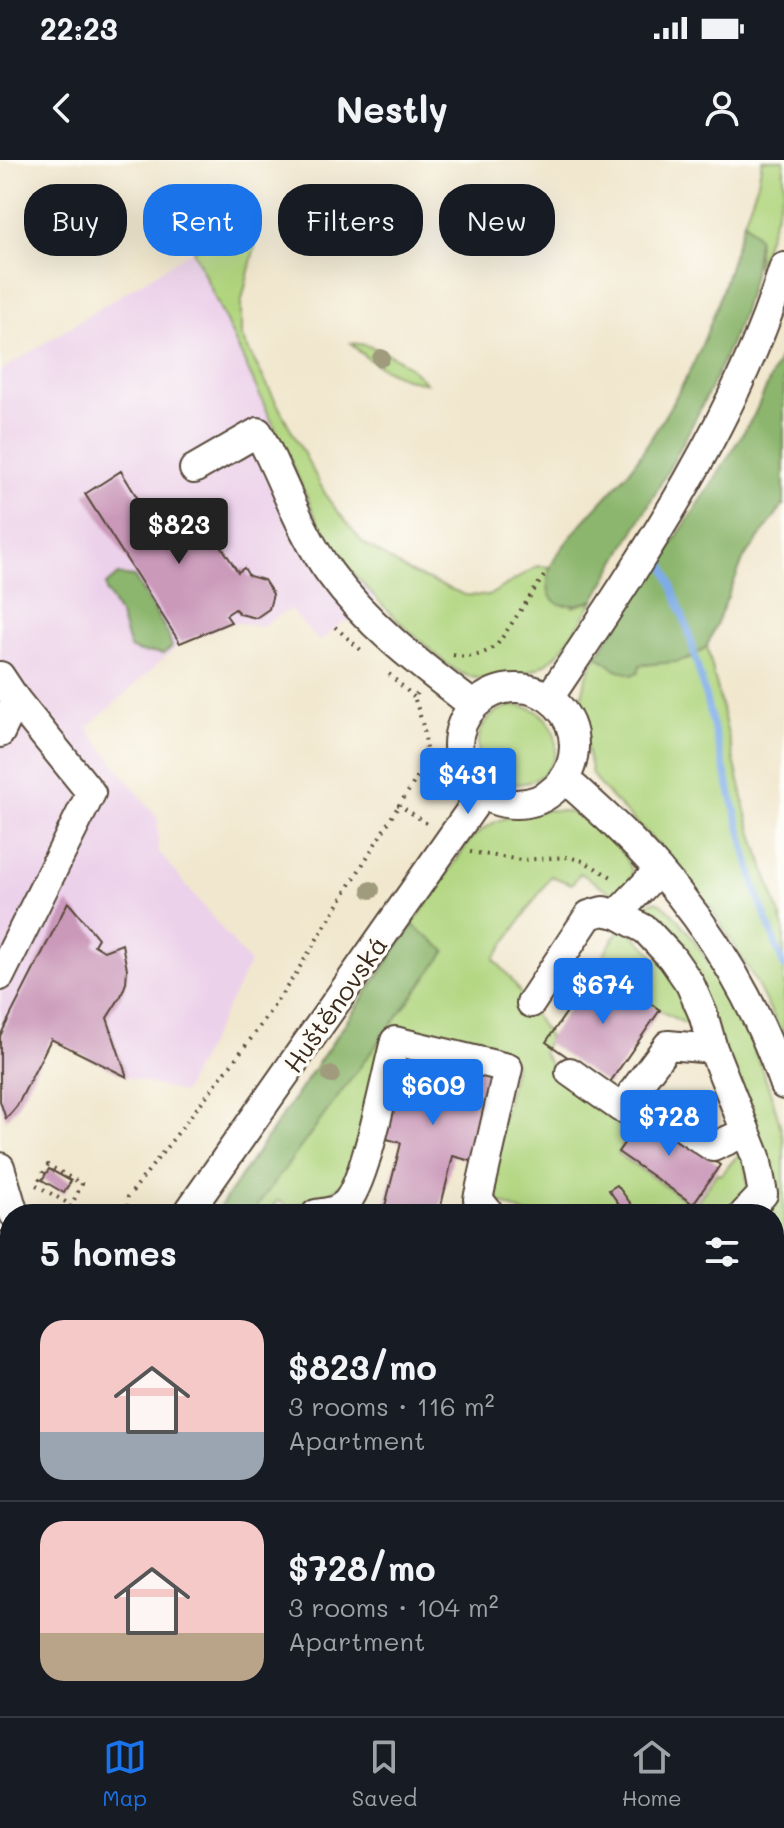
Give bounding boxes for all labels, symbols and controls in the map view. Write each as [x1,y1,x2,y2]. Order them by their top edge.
text: 22:23 [40,8,118,48]
text: Nestly [336,85,448,132]
icon: back [40,86,84,130]
icon: person [700,86,744,130]
chip: Buy [24,184,127,256]
chip: Rent [143,184,262,256]
chip: Filters [278,184,423,256]
chip: New [439,184,555,256]
pin: $823 [132,498,226,566]
text: $823 [148,507,210,541]
pin: $431 [421,748,515,816]
text: $431 [438,757,498,791]
street label: Huštěnovská [275,929,395,1079]
pin: $674 [556,958,650,1026]
text: $674 [572,967,634,1001]
pin: $609 [386,1059,480,1127]
text: $609 [401,1068,465,1102]
pin: $728 [622,1090,716,1158]
text: $728 [638,1099,700,1133]
text: 5 homes [40,1230,177,1275]
icon: filters [700,1230,744,1274]
text: $823/mo [288,1344,437,1389]
icon: home [104,1352,200,1448]
text: 3 rooms · 116 m² [288,1389,495,1423]
text: Apartment [288,1423,425,1457]
text: $728/mo [288,1545,436,1590]
icon: home [104,1553,200,1649]
text: 3 rooms · 104 m² [288,1590,499,1624]
text: Apartment [288,1624,425,1658]
tab: Map [102,1735,147,1812]
tab: Saved [352,1735,417,1812]
tab: Home [622,1735,682,1812]

